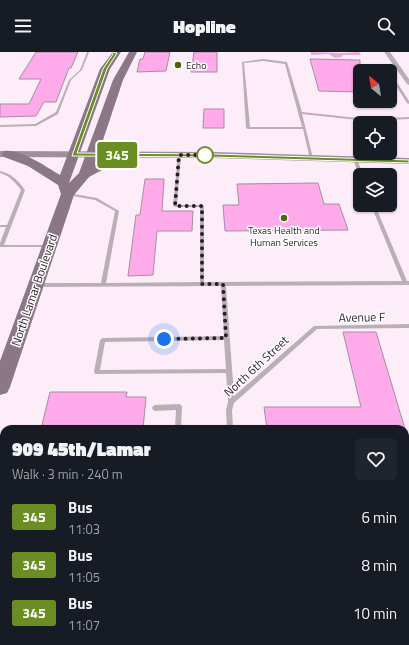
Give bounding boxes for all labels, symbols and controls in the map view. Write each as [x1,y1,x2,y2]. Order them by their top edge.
text: Hopline [173,13,236,40]
icon: menu [12,15,34,37]
icon: search [375,15,397,37]
place label: Echo [186,58,206,73]
marker: Echo [173,60,183,70]
north arrow [353,64,397,108]
map controls [353,64,397,212]
button: locate [353,116,397,160]
line badge: 345 [94,142,140,168]
text: 345 [105,144,129,165]
unlabelled marker [196,146,214,164]
button: layers [353,168,397,212]
marker: Texas Health and Human Services [279,213,289,223]
place label: Texas Health and Human Services [248,223,320,250]
street label: North Lamar Boulevard [6,231,62,349]
street label: Avenue F [339,307,385,327]
your location [154,329,174,349]
street label: North 6th Street [219,330,293,401]
text: 909 45th/Lamar [12,434,151,463]
button: heart [355,438,397,480]
text: Walk · 3 min · 240 m [12,464,123,484]
text: Bus [68,496,93,519]
text: 345 [22,506,46,527]
text: 6 min [361,506,397,529]
text: 11:03 [68,519,100,539]
text: Bus [68,544,93,567]
text: 345 [22,554,46,575]
text: 8 min [361,554,397,577]
text: 11:05 [68,567,100,587]
text: Bus [68,592,93,615]
text: 345 [22,602,46,623]
text: 10 min [353,602,397,625]
text: 11:07 [68,615,100,635]

